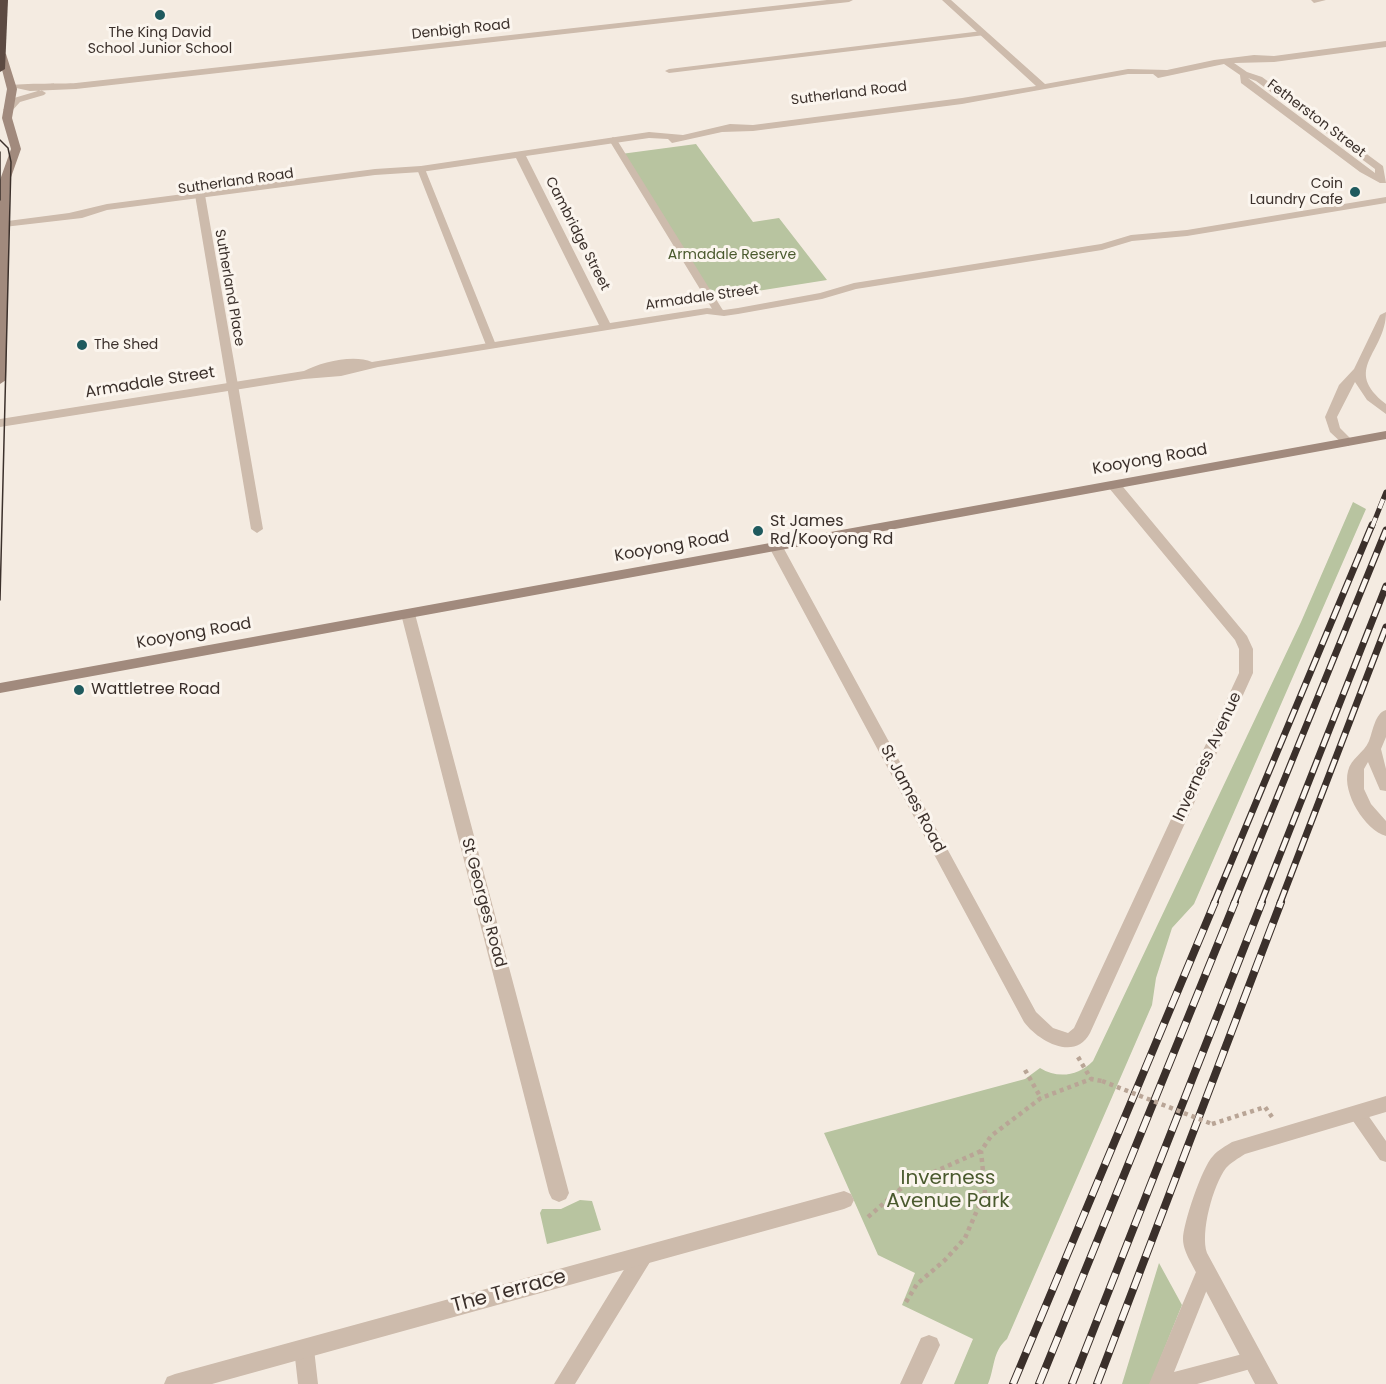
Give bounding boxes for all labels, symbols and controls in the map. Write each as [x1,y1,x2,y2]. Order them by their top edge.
marker: The King David School Junior School [153,8,167,22]
street label: Denbigh Road [411,16,511,44]
place label: The King David School Junior School [88,25,232,57]
street label: Fetherston Street [1264,77,1368,161]
street label: Sutherland Road [790,79,908,109]
street label: Sutherland Road [177,166,295,198]
street label: Cambridge Street [541,174,613,294]
place label: Coin Laundry Cafe [1250,176,1343,208]
marker: Coin Laundry Cafe [1348,185,1362,199]
street label: Sutherland Place [210,228,248,348]
park label: Armadale Reserve [668,247,796,263]
street label: Armadale Street [644,282,760,314]
place label: The Shed [94,337,158,353]
marker: The Shed [75,338,89,352]
street label: Armadale Street [84,363,216,403]
street label: Kooyong Road [1091,440,1209,480]
place label: St James Rd/Kooyong Rd [770,512,893,550]
marker: St James Rd/Kooyong Rd [751,524,765,538]
street label: Kooyong Road [613,527,731,567]
street label: Kooyong Road [135,614,253,654]
place label: Wattletree Road [91,680,220,700]
marker: Wattletree Road [72,683,86,697]
street label: Inverness Avenue [1170,689,1246,825]
street label: St James Road [875,742,949,856]
street label: St Georges Road [457,836,509,970]
park label: Inverness Avenue Park [886,1167,1010,1214]
street label: The Terrace [449,1265,569,1319]

